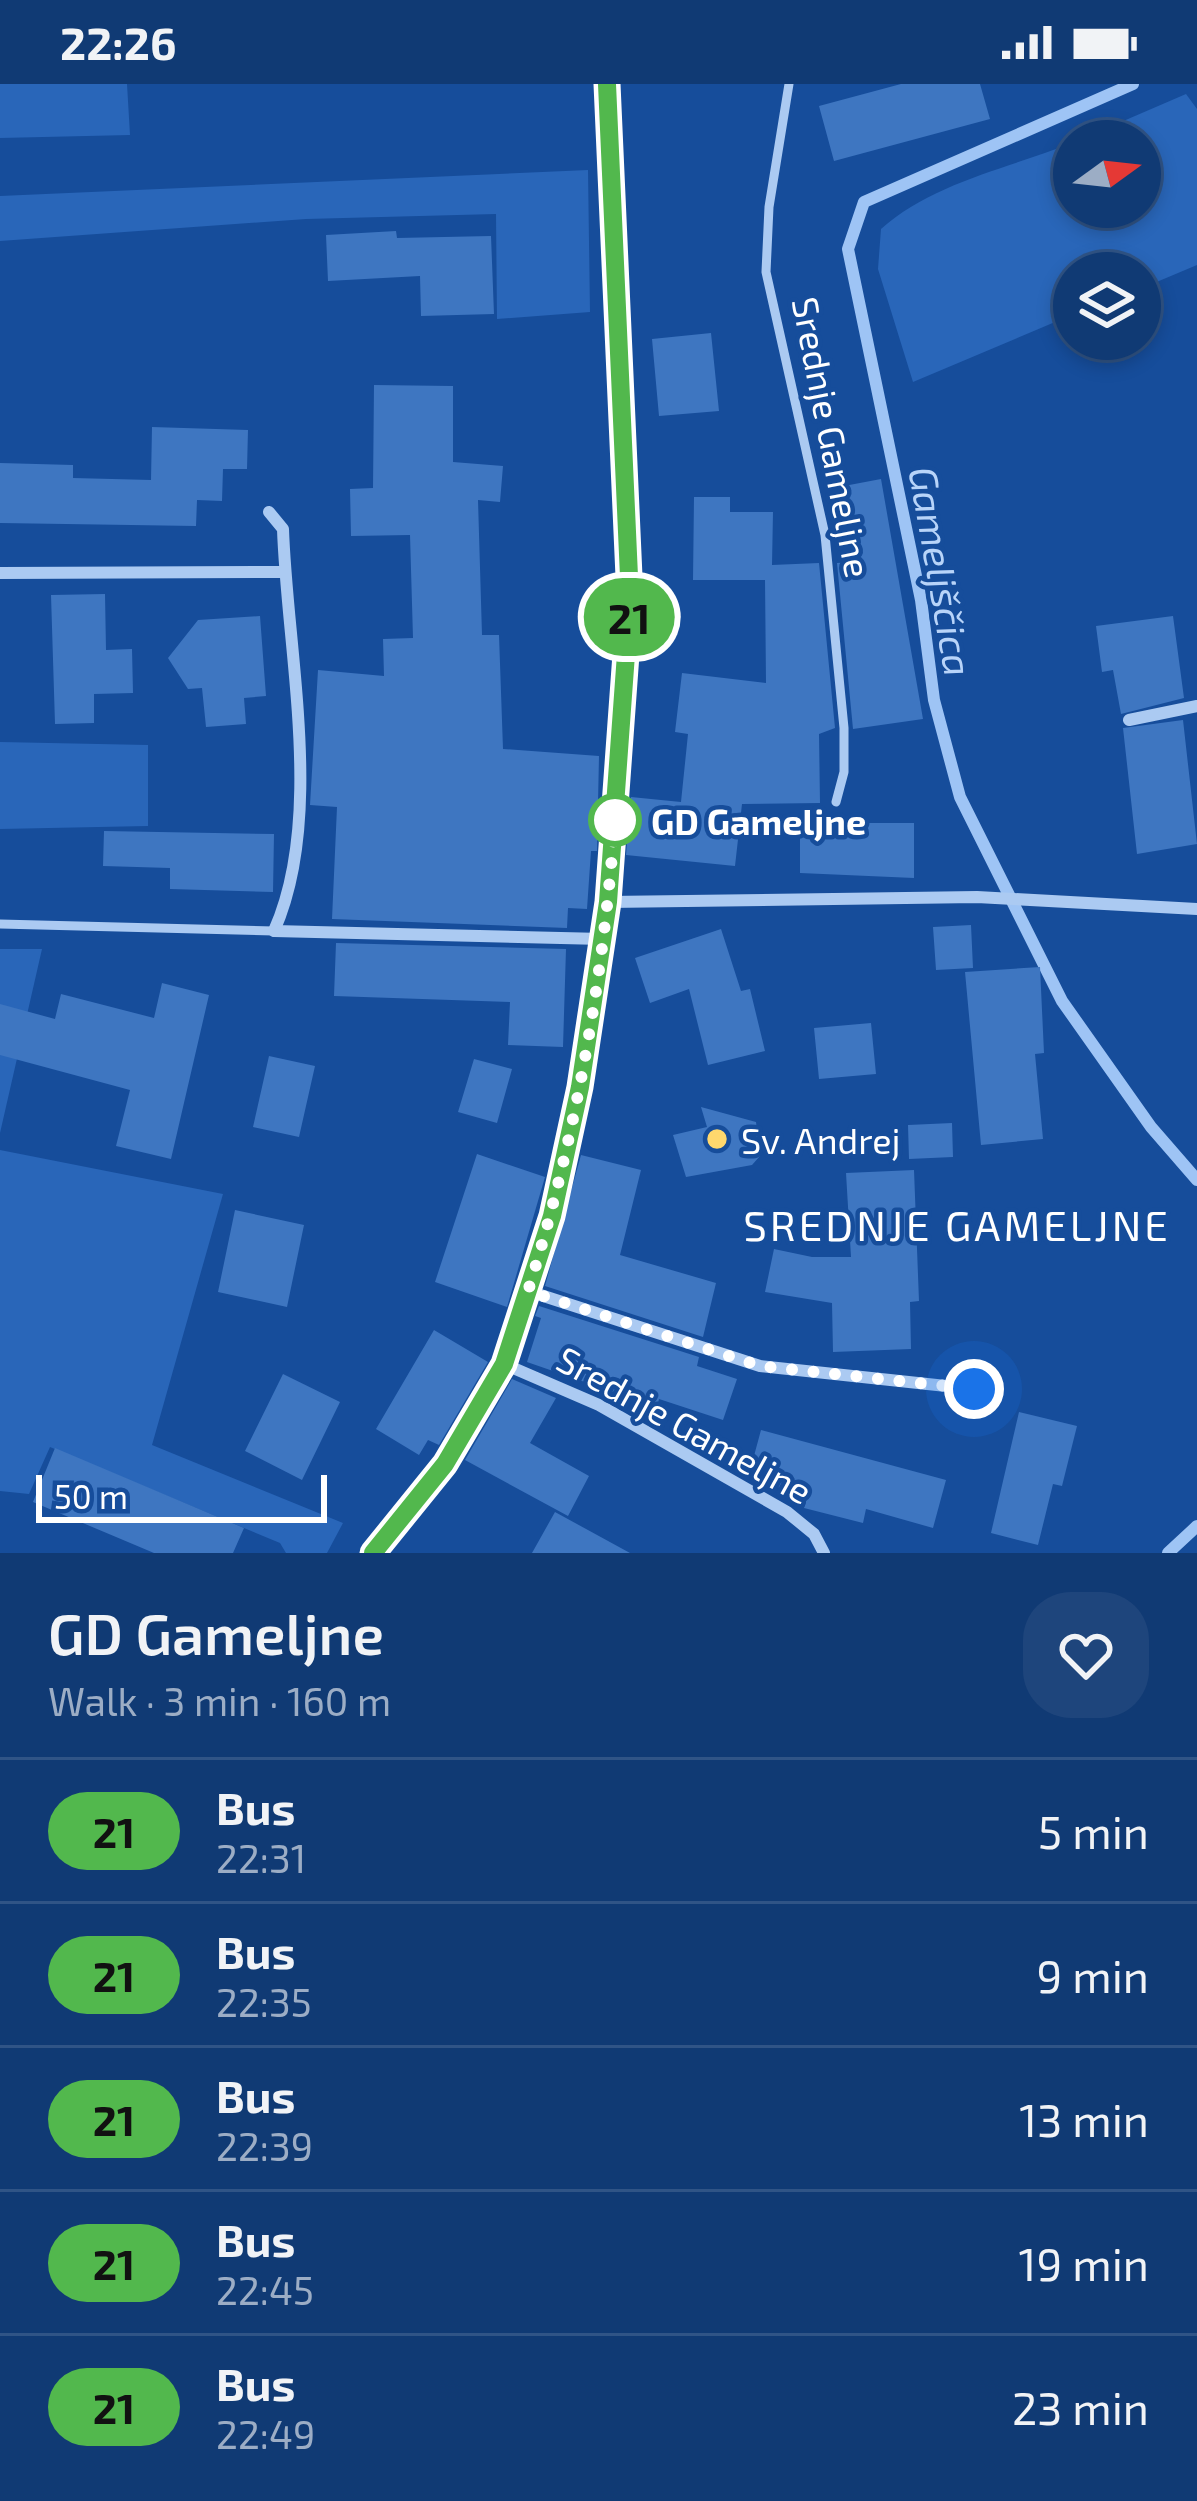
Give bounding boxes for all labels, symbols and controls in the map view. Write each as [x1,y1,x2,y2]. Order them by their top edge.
text: 22:26 [60,15,177,69]
north arrow [1053,120,1161,228]
map controls [1053,120,1161,360]
button: layers [1053,252,1161,360]
street label: Srednje Gameljne [785,293,881,581]
water label: Gameljščica [900,463,984,679]
line badge: 21 [575,578,683,656]
text: 21 [608,592,650,642]
marker: GD Gameljne [590,795,640,845]
place label: GD Gameljne [651,799,866,842]
place label: Sv. Andrej [741,1118,901,1161]
marker: Sv. Andrej [704,1126,730,1152]
district label: SREDNJE GAMELJNE [743,1199,1171,1249]
street label: Srednje Gameljne [550,1336,820,1512]
your location [944,1359,1004,1419]
scale bar [36,1469,327,1522]
text: 50 m [54,1476,128,1516]
button: heart [1023,1592,1149,1718]
text: GD Gameljne [48,1598,384,1666]
text: Walk · 3 min · 160 m [48,1677,391,1724]
text: Bus [216,1780,295,1834]
text: 5 min [1038,1804,1149,1858]
text: 21 [93,1806,135,1856]
text: 22:31 [216,1834,306,1881]
text: Bus [216,1924,295,1978]
text: 9 min [1036,1948,1149,2002]
text: 21 [93,1950,135,2000]
text: 22:35 [216,1978,312,2025]
text: Bus [216,2068,295,2122]
text: 13 min [1019,2092,1149,2146]
text: 21 [93,2094,135,2144]
text: 22:39 [216,2122,313,2169]
text: Bus [216,2212,295,2266]
text: 19 min [1019,2236,1149,2290]
text: 21 [93,2238,135,2288]
text: 22:45 [216,2266,314,2313]
text: Bus [216,2356,295,2410]
text: 23 min [1012,2380,1149,2434]
text: 21 [93,2382,135,2432]
text: 22:49 [216,2410,315,2457]

